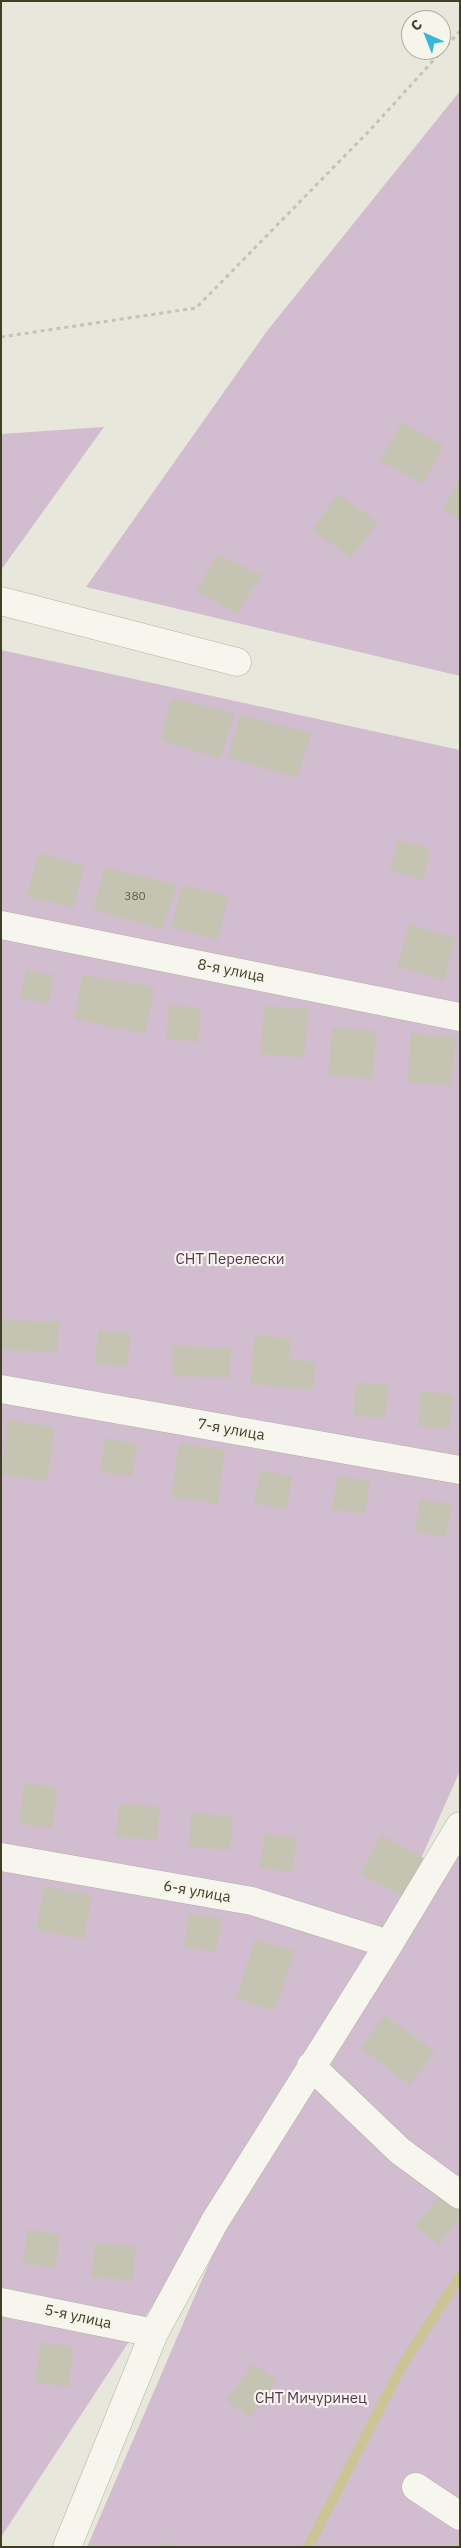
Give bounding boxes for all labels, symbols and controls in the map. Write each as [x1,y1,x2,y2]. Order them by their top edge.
north arrow [401,10,451,60]
text: С [407,15,426,35]
house number: 380 [124,890,146,904]
street label: 8-я улица [196,956,266,986]
park label: СНТ Перелески [176,1251,284,1269]
street label: 7-я улица [196,1415,266,1445]
street label: 6-я улица [162,1877,232,1907]
street label: 5-я улица [43,2301,113,2333]
park label: СНТ Мичуринец [255,2390,367,2408]

